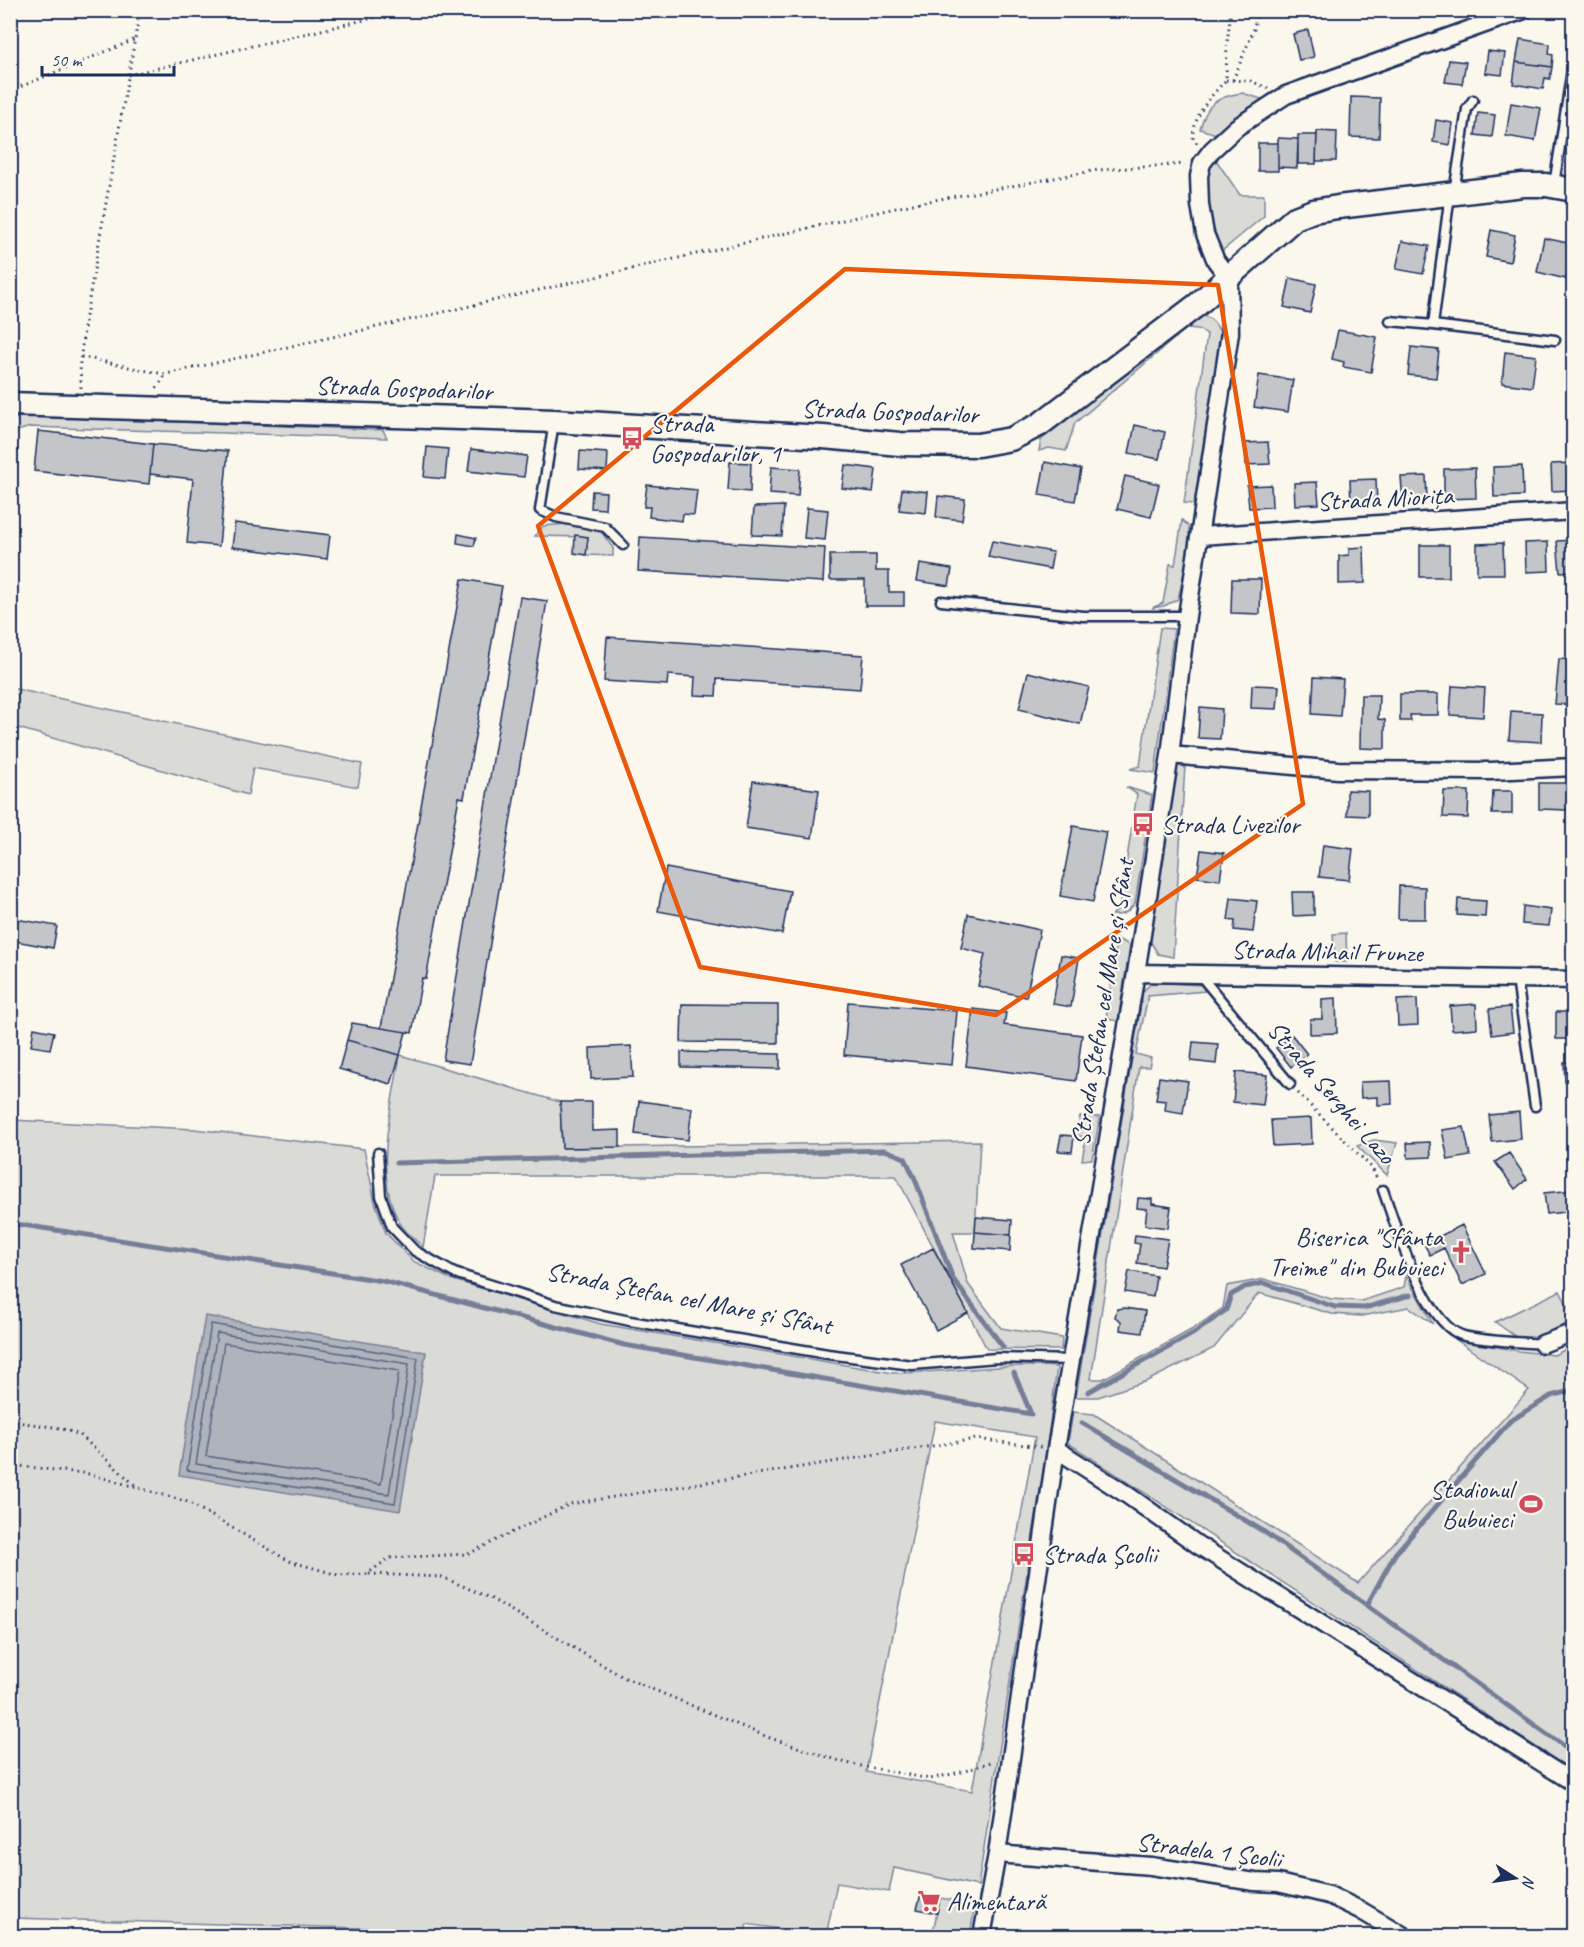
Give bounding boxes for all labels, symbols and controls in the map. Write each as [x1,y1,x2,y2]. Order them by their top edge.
scale bar [42,39,174,77]
text: 50 m [51,49,84,71]
street label: Strada Gospodarilor [315,369,496,408]
street label: Strada Gospodarilor [801,392,982,431]
place label: Strada Gospodarilor, 1 [650,407,782,470]
bus stop icon: Strada Gospodarilor, 1 [619,425,645,451]
street label: Strada Miorița [1316,478,1456,519]
place label: Strada Livezilor [1161,808,1302,841]
bus stop icon: Strada Livezilor [1130,811,1156,837]
street label: Strada Ștefan cel Mare și Sfânt [1064,854,1142,1148]
street label: Strada Mihail Frunze [1231,933,1425,970]
street label: Strada Serghei Lazo [1260,1014,1404,1172]
place label: Biserica "Sfânta Treime" din Bubuieci [1269,1221,1446,1284]
church icon: Biserica "Sfânta Treime" din Bubuieci [1448,1239,1474,1265]
street label: Strada Ștefan cel Mare și Sfânt [543,1255,837,1343]
place label: Stadionul Bubuieci [1430,1473,1518,1536]
sports icon: Stadionul Bubuieci [1518,1491,1544,1517]
place label: Strada Școlii [1042,1538,1160,1571]
bus stop icon: Strada Școlii [1011,1541,1037,1567]
street label: Stradela 1 Școlii [1135,1825,1286,1876]
north arrow [1485,1848,1545,1908]
text: N [1517,1874,1540,1891]
place label: Alimentară [947,1885,1048,1918]
supermarket icon: Alimentară [916,1888,942,1914]

